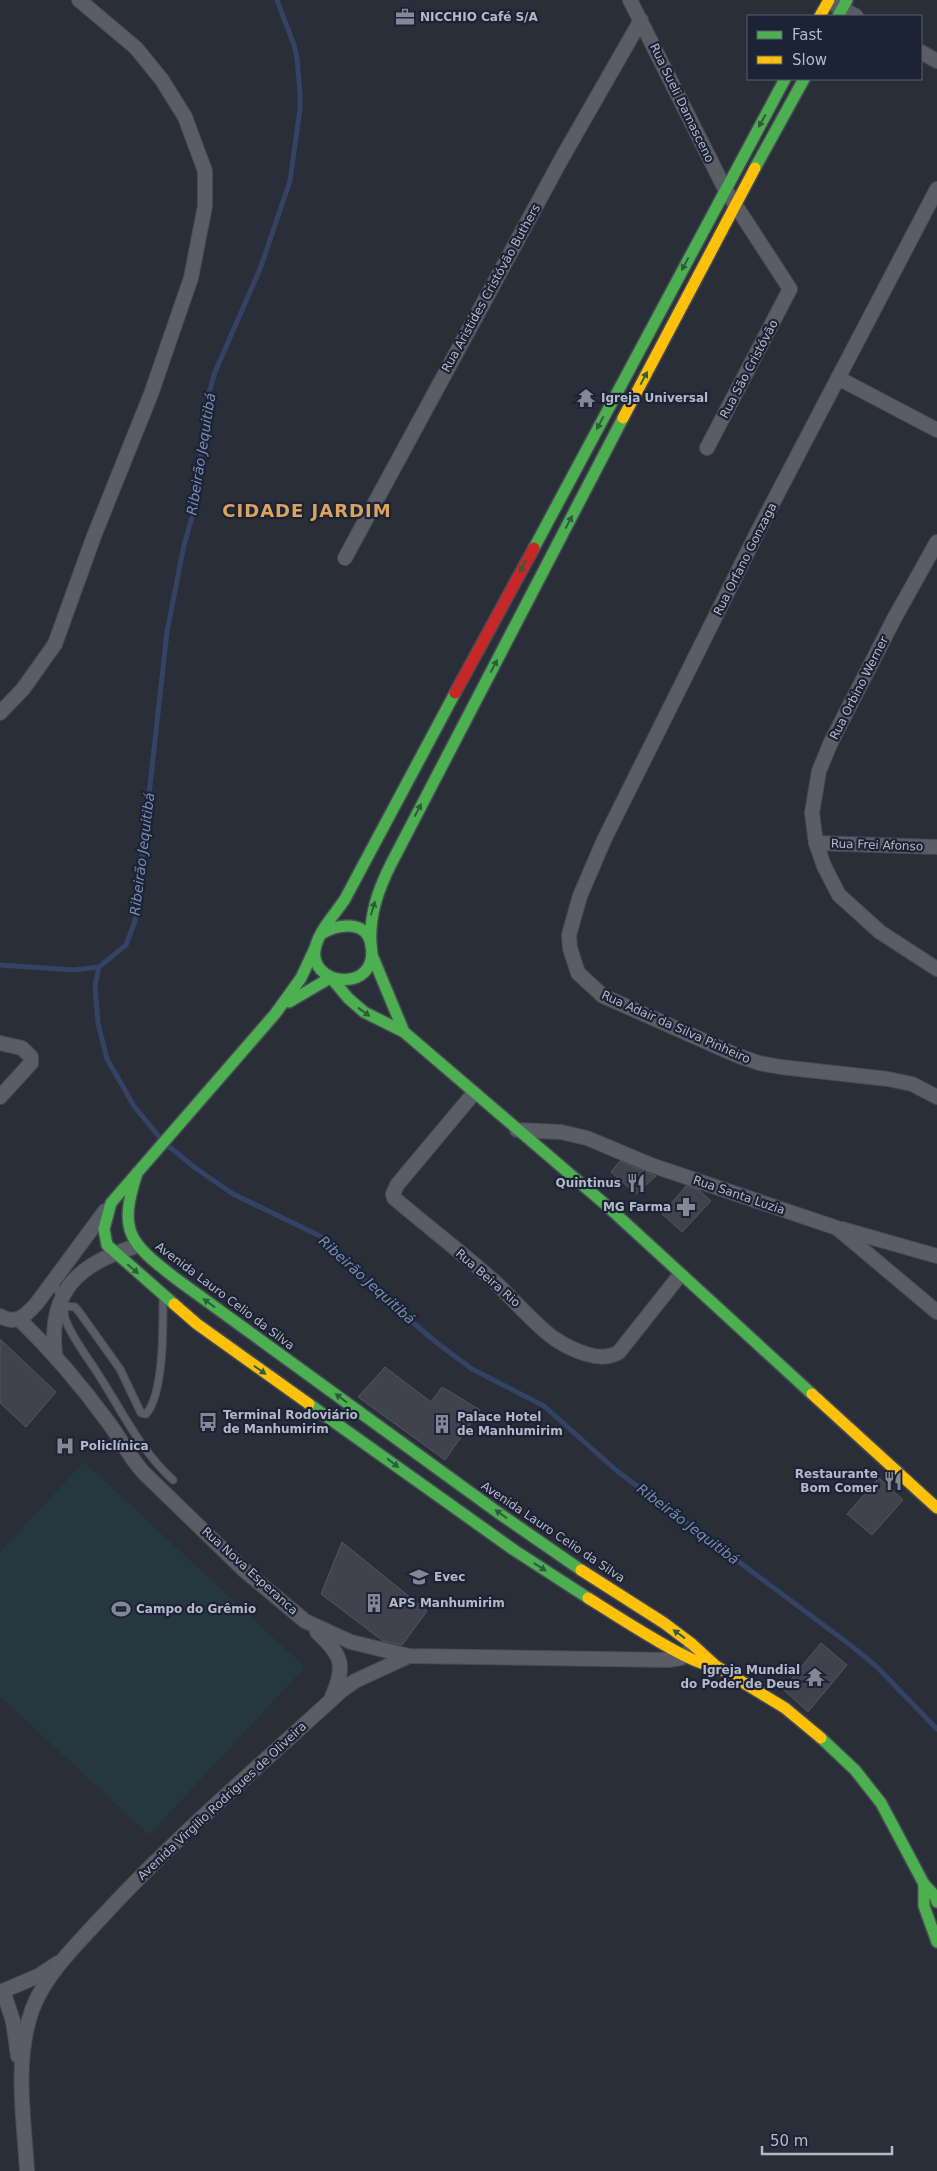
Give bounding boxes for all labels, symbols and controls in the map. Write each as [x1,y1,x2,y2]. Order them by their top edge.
office icon: NICCHIO Café S/A [394,6,416,28]
place label: NICCHIO Café S/A [420,10,538,24]
legend [747,15,922,80]
text: Fast [792,26,822,44]
street label: Rua Sueli Damasceno [647,41,717,165]
text: Slow [792,51,827,69]
one-way arrow [758,114,766,129]
street label: Rua Aristides Cristóvão Buthers [439,202,543,374]
one-way arrow [680,258,689,271]
street label: Rua São Cristóvão [717,317,781,421]
one-way arrow [640,371,648,385]
temple icon: Igreja Universal [575,387,597,409]
place label: Igreja Universal [601,391,708,405]
water label: Ribeirão Jequitibá [183,392,219,516]
one-way arrow [596,416,604,430]
district label: CIDADE JARDIM [222,500,392,521]
street label: Rua Orfano Gonzaga [711,501,779,617]
one-way arrow [565,515,573,529]
one-way arrow [519,559,527,574]
street label: Rua Orbino Werner [827,634,891,742]
one-way arrow [489,659,498,673]
water label: Ribeirão Jequitibá [127,792,157,916]
one-way arrow [414,803,422,817]
street label: Rua Frei Afonso [831,836,923,854]
one-way arrow [370,900,378,915]
street label: Rua Adair da Silva Pinheiro [600,988,752,1066]
one-way arrow [357,1007,370,1018]
restaurant icon: Quintinus [625,1172,647,1194]
street label: Rua Santa Luzia [691,1173,787,1217]
place label: Quintinus [556,1176,621,1190]
pharmacy icon: MG Farma [675,1196,697,1218]
place label: MG Farma [603,1200,671,1214]
water label: Ribeirão Jequitibá [316,1233,418,1327]
street label: Avenida Lauro Celio da Silva [153,1239,297,1353]
street label: Rua Beira Rio [453,1246,523,1310]
one-way arrow [126,1263,139,1274]
one-way arrow [202,1298,216,1308]
one-way arrow [253,1365,267,1375]
one-way arrow [334,1393,348,1403]
place label: Terminal Rodoviário de Manhumirim [223,1408,358,1436]
place label: Palace Hotel de Manhumirim [457,1410,563,1438]
bus stop icon: Terminal Rodoviário de Manhumirim [197,1411,219,1433]
building icon: Palace Hotel de Manhumirim [431,1413,453,1435]
hospital icon: Policlínica [54,1435,76,1457]
place label: Policlínica [80,1439,148,1453]
one-way arrow [386,1458,399,1469]
place label: Restaurante Bom Comer [795,1467,878,1495]
restaurant icon: Restaurante Bom Comer [882,1470,904,1492]
street label: Avenida Lauro Celio da Silva [478,1479,628,1585]
water label: Ribeirão Jequitibá [634,1480,742,1568]
one-way arrow [494,1509,507,1519]
street label: Rua Nova Esperanca [199,1524,301,1618]
one-way arrow [533,1563,546,1572]
school or university icon: Evec [408,1566,430,1588]
place label: Evec [434,1570,465,1584]
building icon: APS Manhumirim [363,1592,385,1614]
place label: APS Manhumirim [389,1596,505,1610]
sports icon: Campo do Grêmio [110,1598,132,1620]
place label: Campo do Grêmio [136,1602,256,1616]
one-way arrow [672,1629,686,1639]
place label: Igreja Mundial do Poder de Deus [680,1663,800,1691]
temple icon: Igreja Mundial do Poder de Deus [804,1666,826,1688]
street label: Avenida Virgilio Rodrigues de Oliveira [135,1719,309,1883]
scale bar [762,2124,892,2156]
text: 50 m [770,2132,808,2150]

